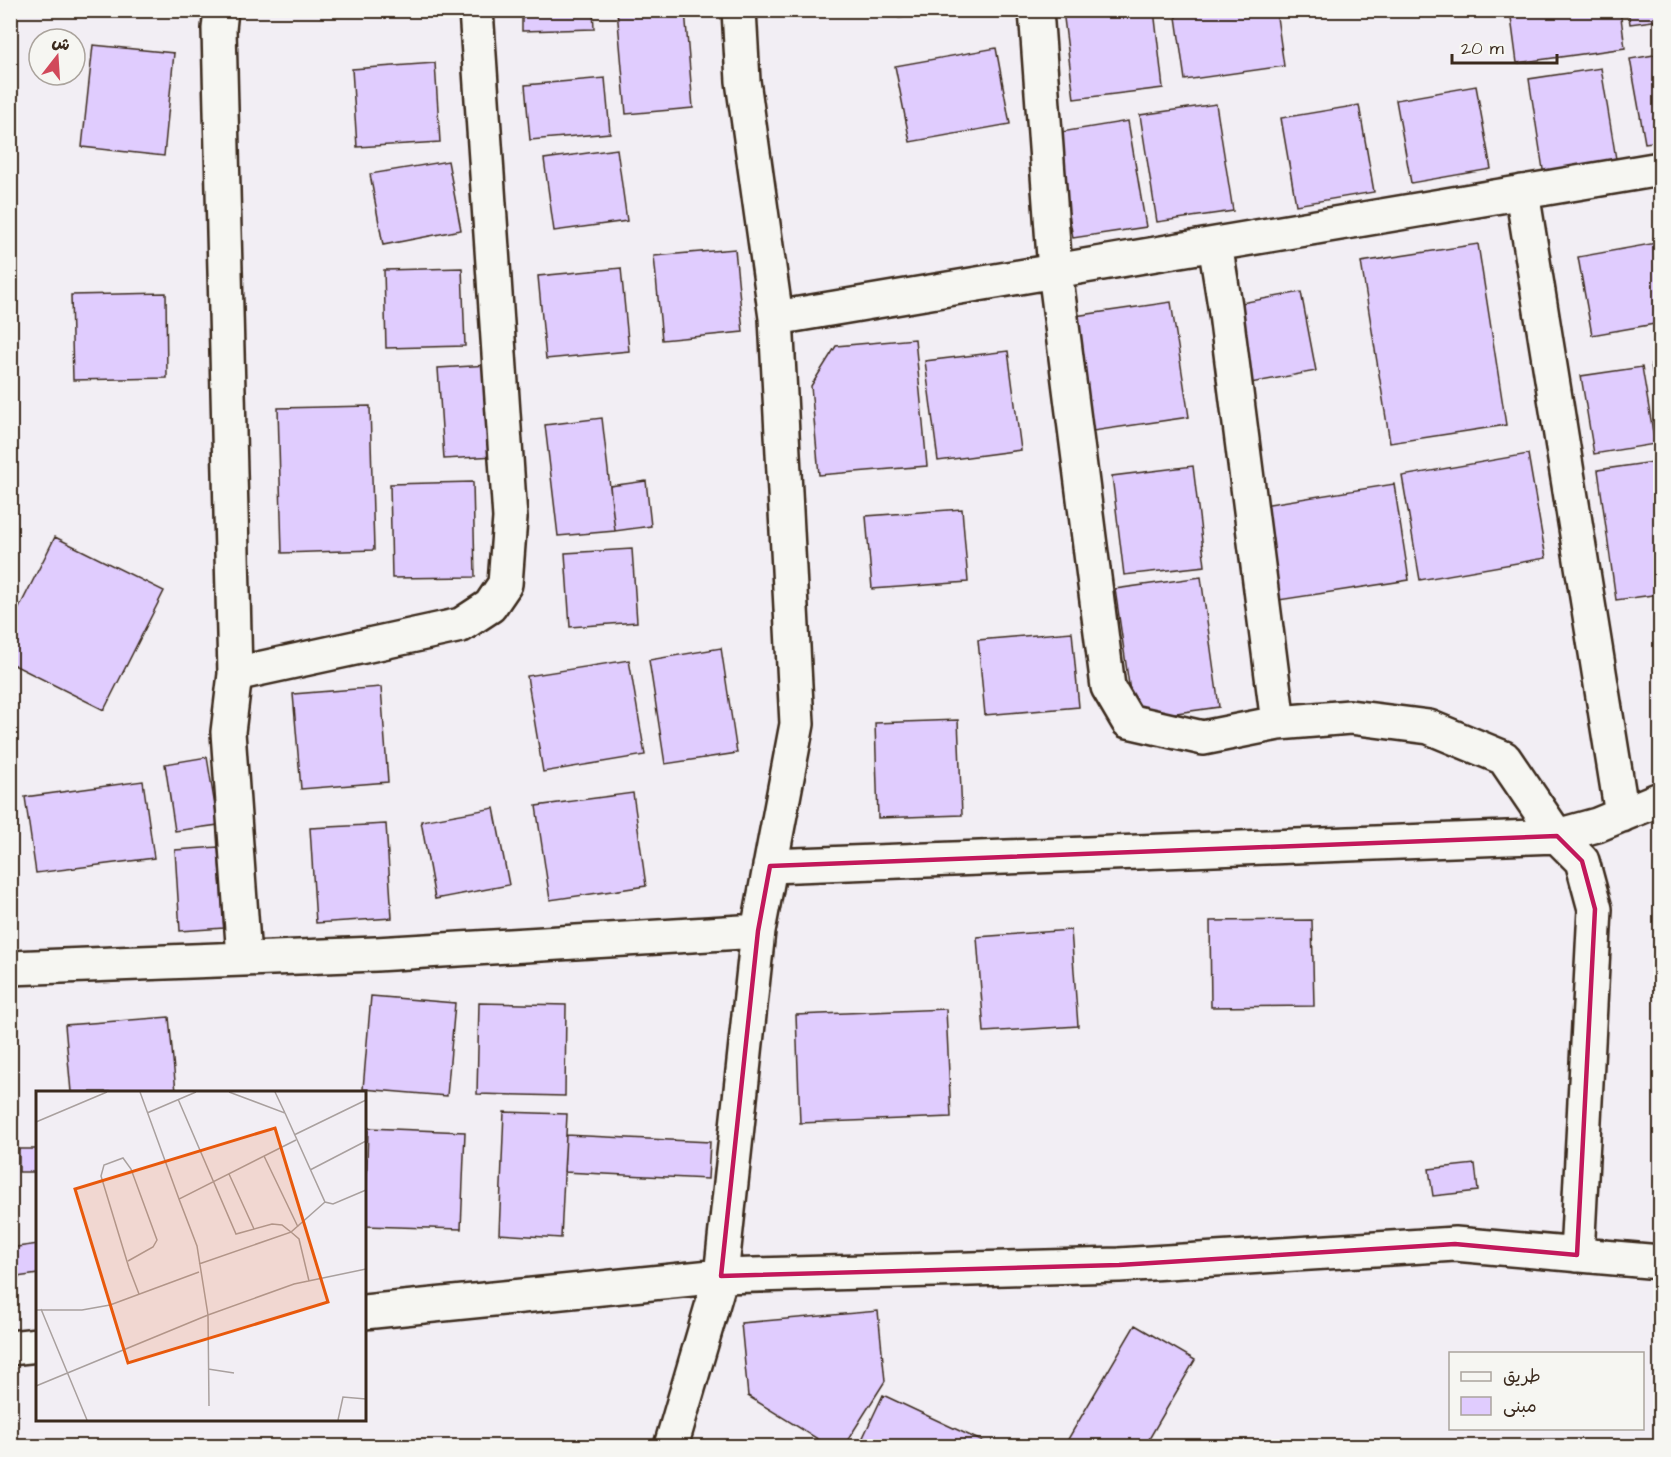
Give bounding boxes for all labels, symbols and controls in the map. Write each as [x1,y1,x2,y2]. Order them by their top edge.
north arrow [27,27,87,87]
scale bar [1452,27,1557,65]
text: ش [49,31,73,57]
text: 20 m [1461,36,1504,61]
inset map [36,1091,366,1421]
legend [1449,1352,1644,1430]
text: طريق [1503,1364,1541,1389]
text: مبنى [1503,1394,1537,1419]

